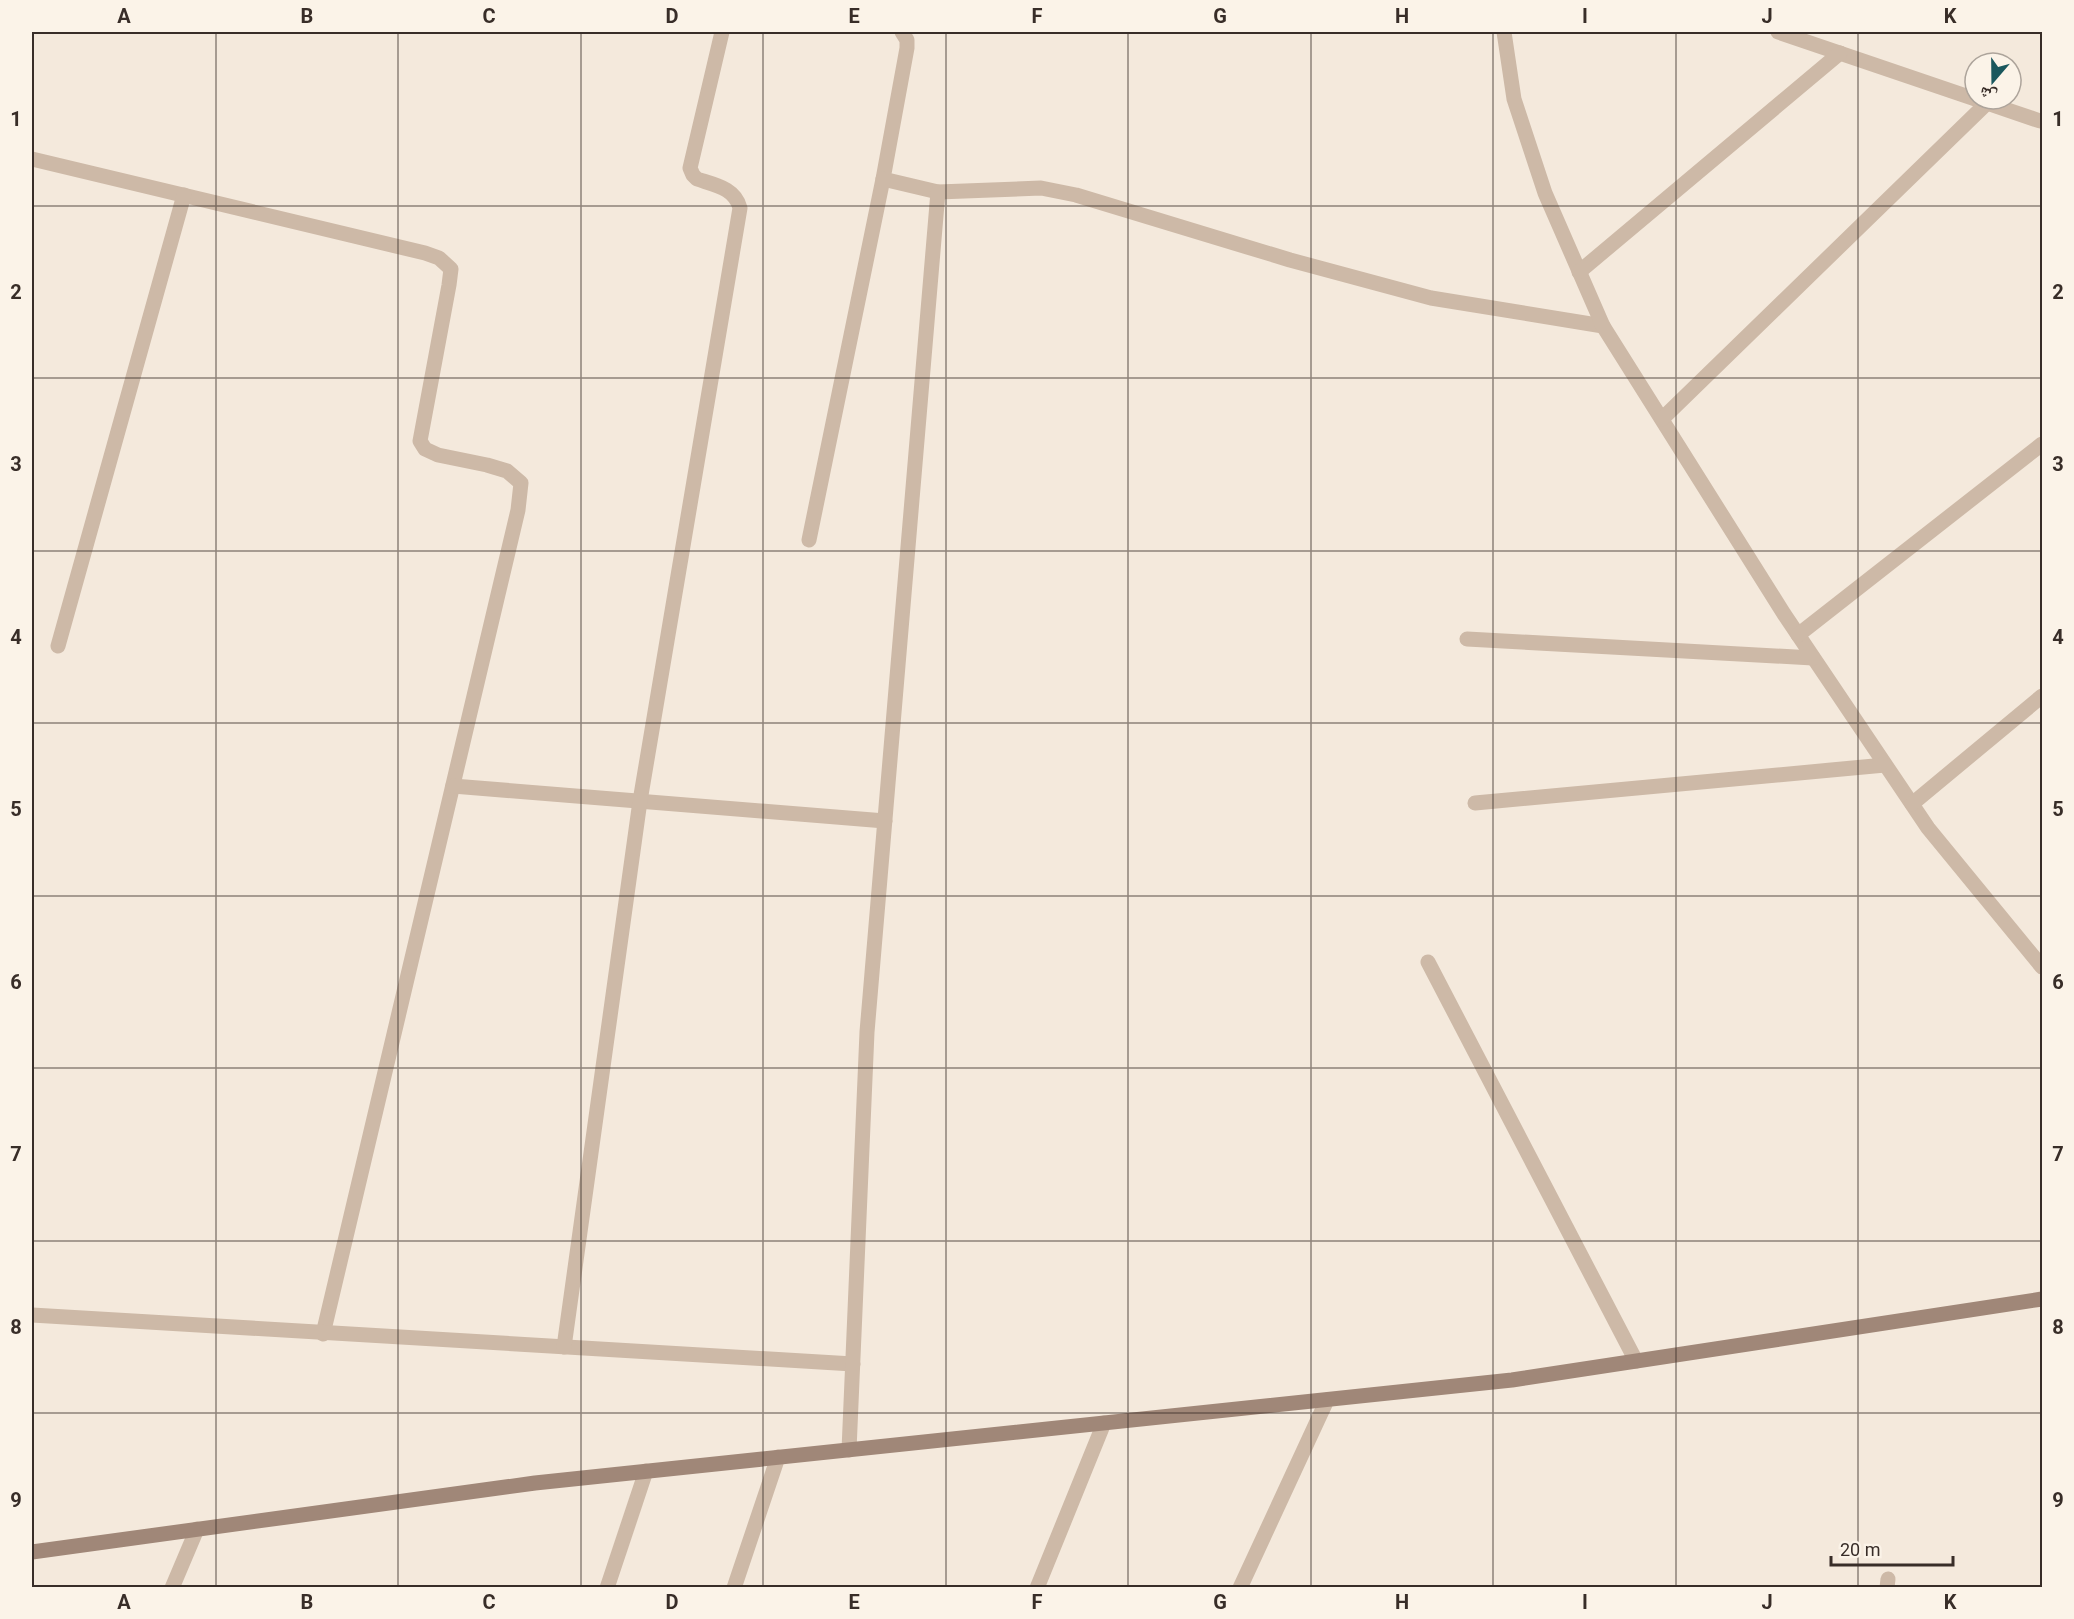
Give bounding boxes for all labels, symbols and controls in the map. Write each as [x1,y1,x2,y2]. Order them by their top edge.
text: A [117,4,131,28]
text: B [301,4,313,28]
text: C [482,4,496,28]
text: D [666,4,679,28]
text: E [848,4,860,28]
text: F [1032,4,1043,28]
text: G [1213,4,1227,28]
text: H [1395,4,1409,28]
text: I [1582,4,1588,28]
text: J [1761,4,1773,28]
text: K [1944,4,1957,28]
north arrow [1963,51,2023,111]
text: ش [1977,83,1999,106]
text: 1 [10,107,22,131]
text: 1 [2052,107,2064,131]
text: 2 [10,280,22,304]
text: 2 [2052,280,2064,304]
text: 3 [10,452,22,476]
text: 3 [2052,452,2064,476]
text: 4 [10,625,22,649]
text: 4 [2052,625,2064,649]
text: 5 [10,797,22,821]
text: 5 [2052,797,2064,821]
text: 6 [10,970,22,994]
text: 6 [2052,970,2064,994]
text: 7 [10,1142,22,1166]
text: 7 [2052,1142,2064,1166]
text: 8 [10,1315,22,1339]
text: 8 [2052,1315,2064,1339]
text: 9 [10,1488,22,1512]
text: 9 [2052,1488,2064,1512]
scale bar [1831,1529,1952,1567]
text: 20 m [1840,1539,1880,1560]
text: A [117,1590,131,1614]
text: B [301,1590,313,1614]
text: C [482,1590,496,1614]
text: D [666,1590,679,1614]
text: E [848,1590,860,1614]
text: F [1032,1590,1043,1614]
text: G [1213,1590,1227,1614]
text: H [1395,1590,1409,1614]
text: I [1582,1590,1588,1614]
text: J [1761,1590,1773,1614]
text: K [1944,1590,1957,1614]

